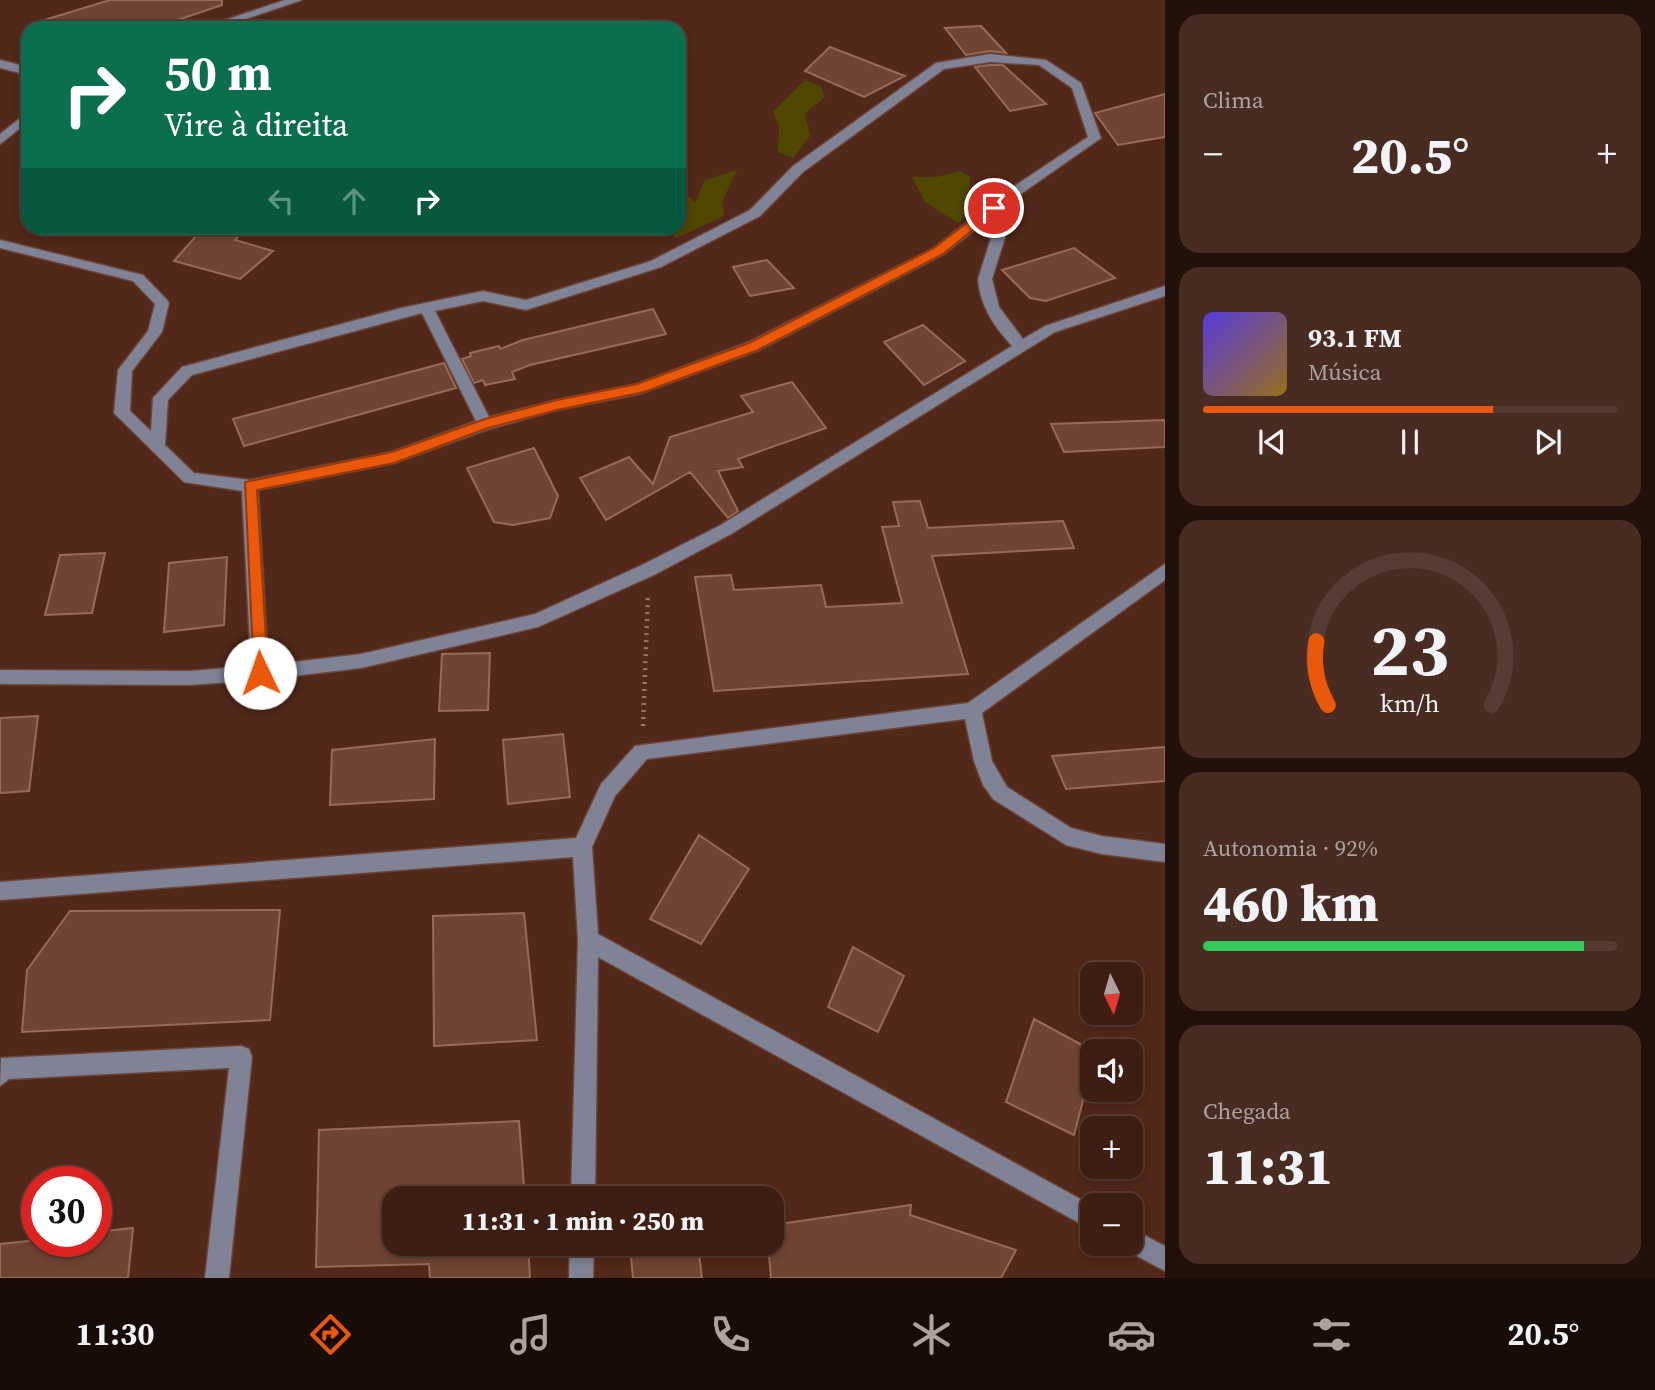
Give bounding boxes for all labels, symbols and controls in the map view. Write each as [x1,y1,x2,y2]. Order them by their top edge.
text: 50 m [164,39,272,106]
icon: right [49,49,140,140]
text: Clima [1203,84,1264,116]
text: Vire à direita [164,103,348,147]
text: 20.5° [1351,119,1469,190]
text: − [1203,128,1223,180]
text: + [1597,128,1617,180]
pin [964,178,1024,238]
icon: left [262,182,300,220]
icon: ahead [335,182,373,220]
icon: right [408,182,446,220]
icon: arrive [975,189,1013,227]
text: 93.1 FM [1308,320,1402,356]
text: Música [1308,356,1381,388]
icon: previous [1253,423,1291,461]
icon: pause [1391,423,1429,461]
icon: next [1529,423,1567,461]
text: 23 [1371,600,1449,699]
position arrow [223,636,297,710]
text: km/h [1380,686,1440,720]
text: Autonomia · 92% [1203,832,1378,864]
text: 460 km [1203,867,1379,938]
north arrow [1080,962,1143,1026]
map controls [1080,962,1143,1256]
button: sound [1080,1039,1143,1102]
text: Chegada [1203,1095,1291,1127]
button: + [1080,1116,1143,1179]
text: 11:31 [1203,1130,1333,1201]
speed limit sign: 30 [21,1166,112,1257]
button: − [1080,1193,1143,1256]
text: 11:31 · 1 min · 250 m [462,1203,704,1239]
icon: directions [306,1310,355,1359]
icon: music [506,1310,555,1359]
icon: phone [706,1310,755,1359]
icon: climate [907,1310,956,1359]
icon: car [1107,1310,1156,1359]
icon: filters [1307,1310,1356,1359]
text: 11:30 [76,1312,155,1356]
text: 20.5° [1507,1312,1579,1356]

